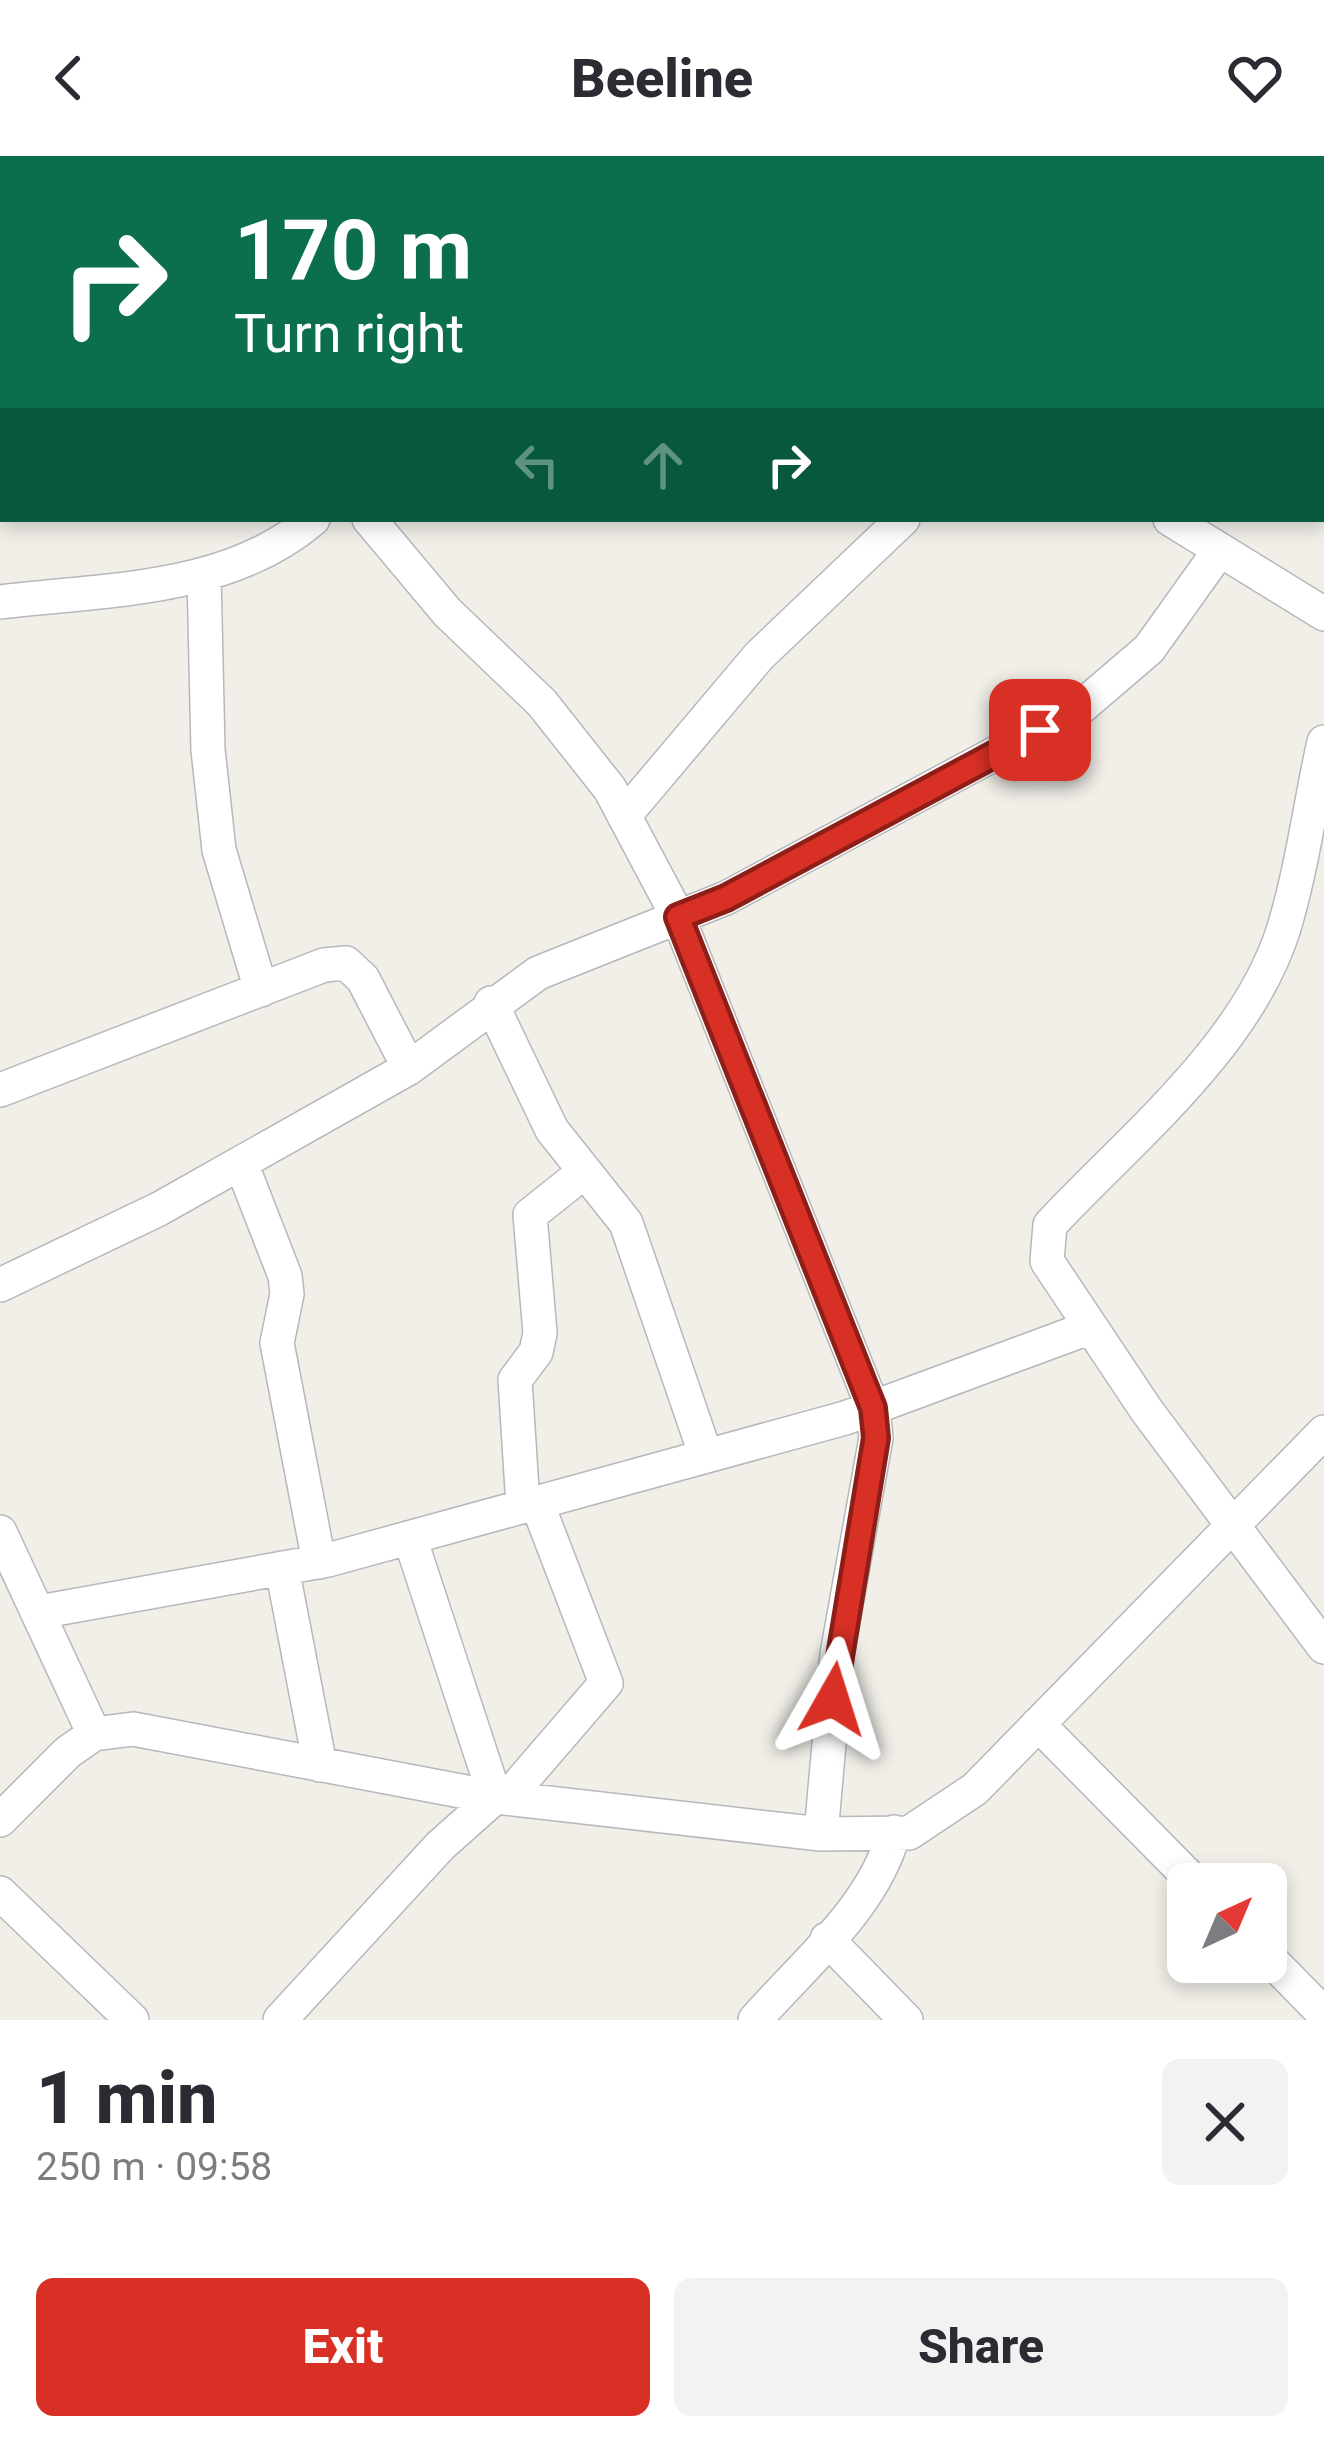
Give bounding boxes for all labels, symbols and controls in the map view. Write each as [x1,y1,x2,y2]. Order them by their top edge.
icon: back [36,45,102,111]
icon: heart [1222,45,1288,111]
text: Beeline [571,47,753,110]
text: 170 m [234,201,472,300]
icon: right [36,204,192,360]
text: Turn right [234,302,464,365]
icon: left [504,432,570,498]
icon: ahead [630,432,696,498]
icon: right [756,432,822,498]
pin [989,679,1091,781]
icon: arrive [1007,697,1073,763]
position arrow [770,1636,896,1762]
north arrow [1167,1863,1287,1983]
map controls [1167,1863,1287,1983]
text: 1 min [36,2056,218,2141]
button: close [1162,2059,1288,2185]
text: 250 m · 09:58 [36,2144,272,2190]
button: Exit [36,2278,650,2416]
button: Share [674,2278,1288,2416]

